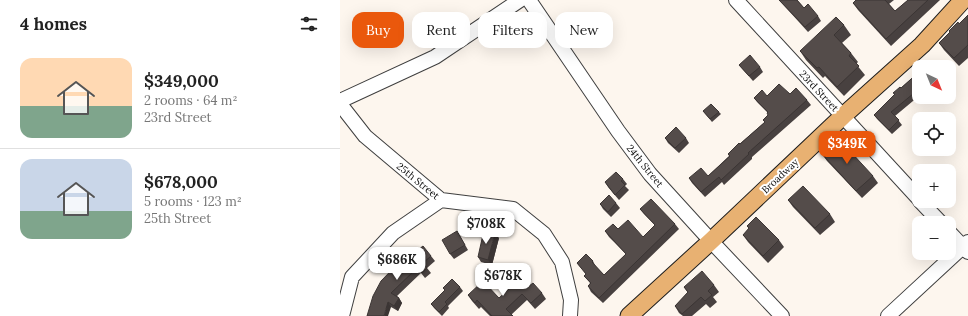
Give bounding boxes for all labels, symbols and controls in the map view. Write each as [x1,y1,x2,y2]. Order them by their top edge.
chip: Buy [352,12,404,48]
chip: Rent [412,12,470,48]
chip: Filters [478,12,547,48]
chip: New [555,12,613,48]
text: 4 homes [20,13,87,35]
icon: filters [298,13,320,35]
north arrow [912,60,956,104]
map controls [912,60,956,260]
street label: 23rd Street [797,68,842,115]
text: $349,000 [144,70,219,92]
icon: home [52,74,100,122]
text: 2 rooms · 64 m² [144,92,237,109]
text: 23rd Street [144,109,212,126]
button: locate [912,112,956,156]
pin: $349K [819,131,875,165]
text: $349K [828,135,866,152]
street label: 24th Street [624,142,666,190]
street label: Broadway [759,155,802,196]
street label: 25th Street [394,160,442,202]
button: + [912,164,956,208]
text: $678,000 [144,171,218,193]
icon: home [52,175,100,223]
text: 5 rooms · 123 m² [144,193,242,210]
text: 25th Street [144,210,211,227]
pin: $708K [458,211,514,245]
text: $708K [467,215,505,232]
button: − [912,216,956,260]
pin: $686K [369,247,425,281]
text: $686K [377,251,417,268]
pin: $678K [475,263,531,297]
text: $678K [484,267,522,284]

